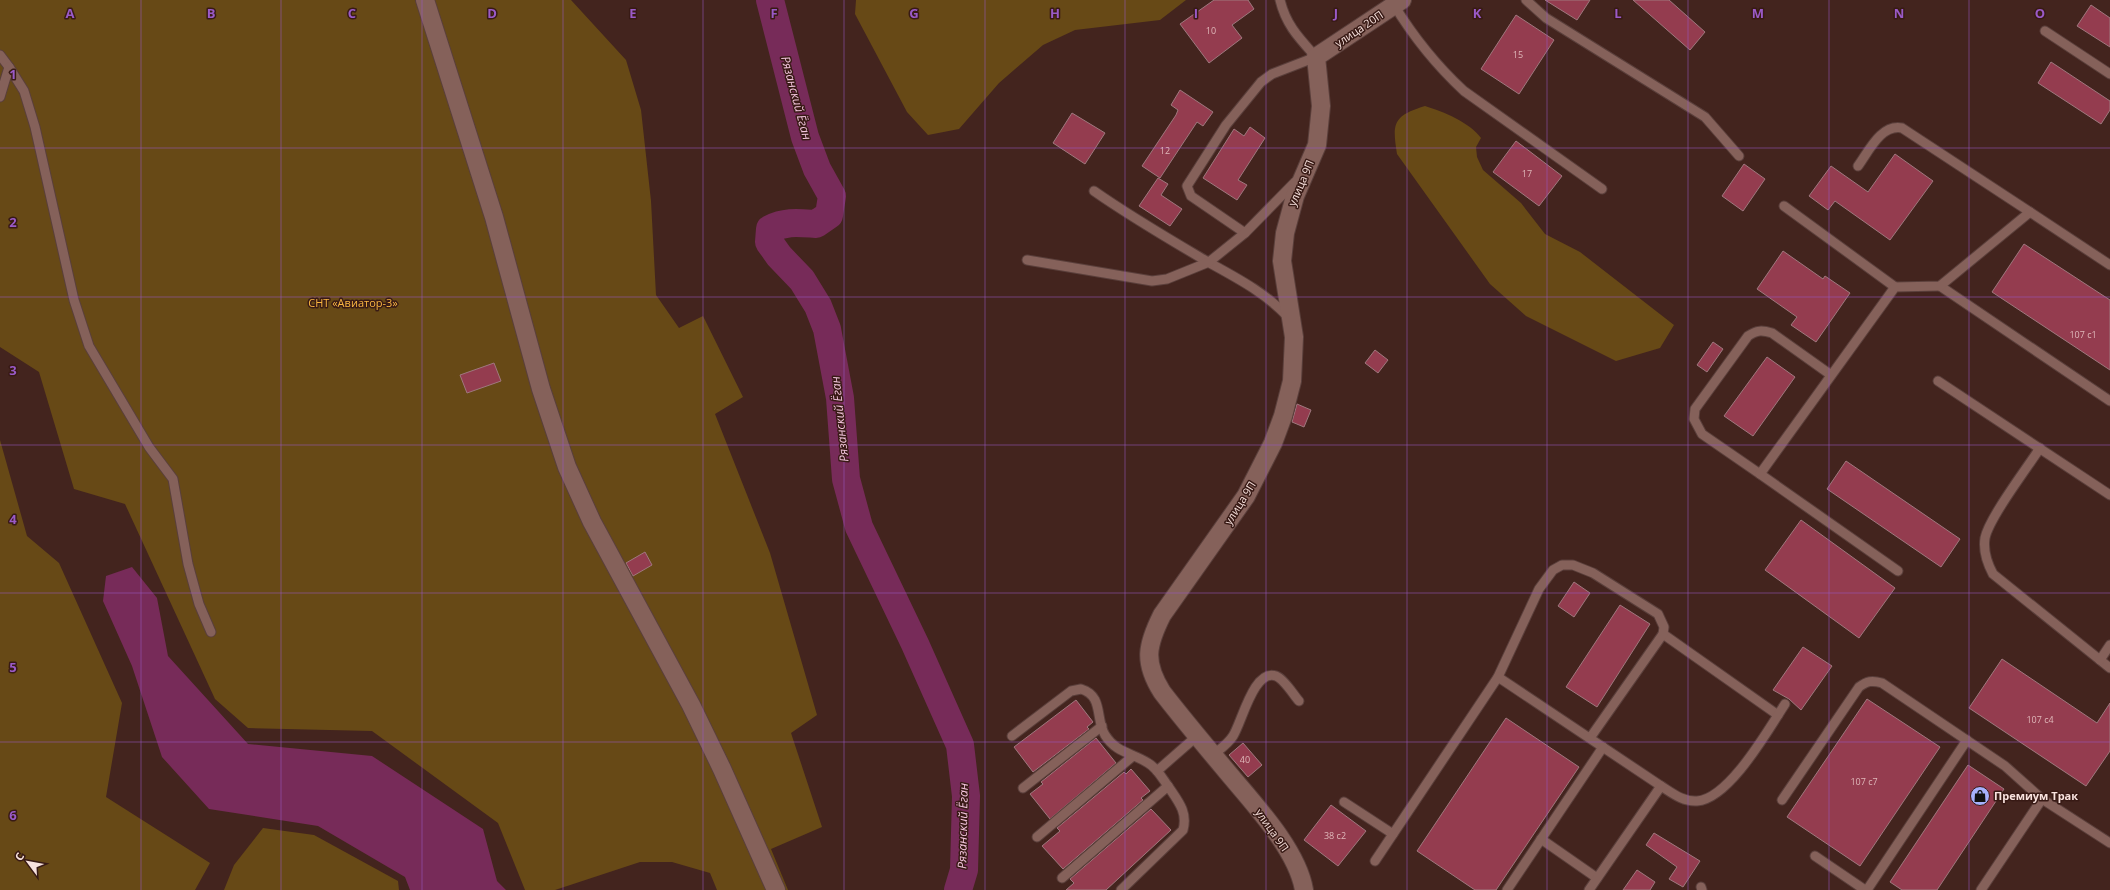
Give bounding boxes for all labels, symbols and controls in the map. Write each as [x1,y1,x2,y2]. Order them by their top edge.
text: A [66,4,75,22]
text: B [207,4,216,22]
text: C [348,4,356,22]
text: D [487,4,497,22]
text: E [629,4,637,22]
text: F [770,4,778,22]
text: G [909,4,919,22]
text: H [1050,4,1060,22]
text: I [1194,4,1198,22]
text: J [1333,4,1338,22]
text: K [1473,4,1482,22]
text: L [1614,4,1622,22]
text: M [1752,4,1764,22]
text: N [1894,4,1904,22]
text: O [2035,4,2045,22]
street label: улица 20П [1332,7,1386,50]
house number: 10 [1206,24,1216,37]
house number: 15 [1513,48,1523,61]
water label: Рязанский Ёган [777,54,816,142]
text: 1 [9,65,17,83]
house number: 12 [1160,144,1170,157]
street label: улица 9П [1284,157,1317,208]
house number: 17 [1522,167,1532,180]
text: 2 [9,213,17,231]
park label: СНТ «Авиатор-3» [308,295,398,310]
house number: 107 с1 [2069,328,2097,341]
text: 3 [9,361,17,379]
water label: Рязанский Ёган [827,375,852,463]
street label: улица 9П [1220,478,1259,527]
text: 4 [9,510,17,528]
text: 5 [9,658,17,676]
house number: 107 с4 [2026,713,2054,726]
house number: 40 [1240,753,1250,766]
house number: 107 с7 [1850,775,1878,788]
water label: Рязанский Ёган [953,783,972,869]
shop icon: Премиум Трак [1969,785,1991,807]
place label: Премиум Трак [1994,788,2078,803]
street label: улица 9П [1252,805,1293,854]
text: 6 [9,806,17,824]
house number: 38 с2 [1324,829,1346,842]
north arrow [8,842,48,882]
text: С [11,849,27,863]

